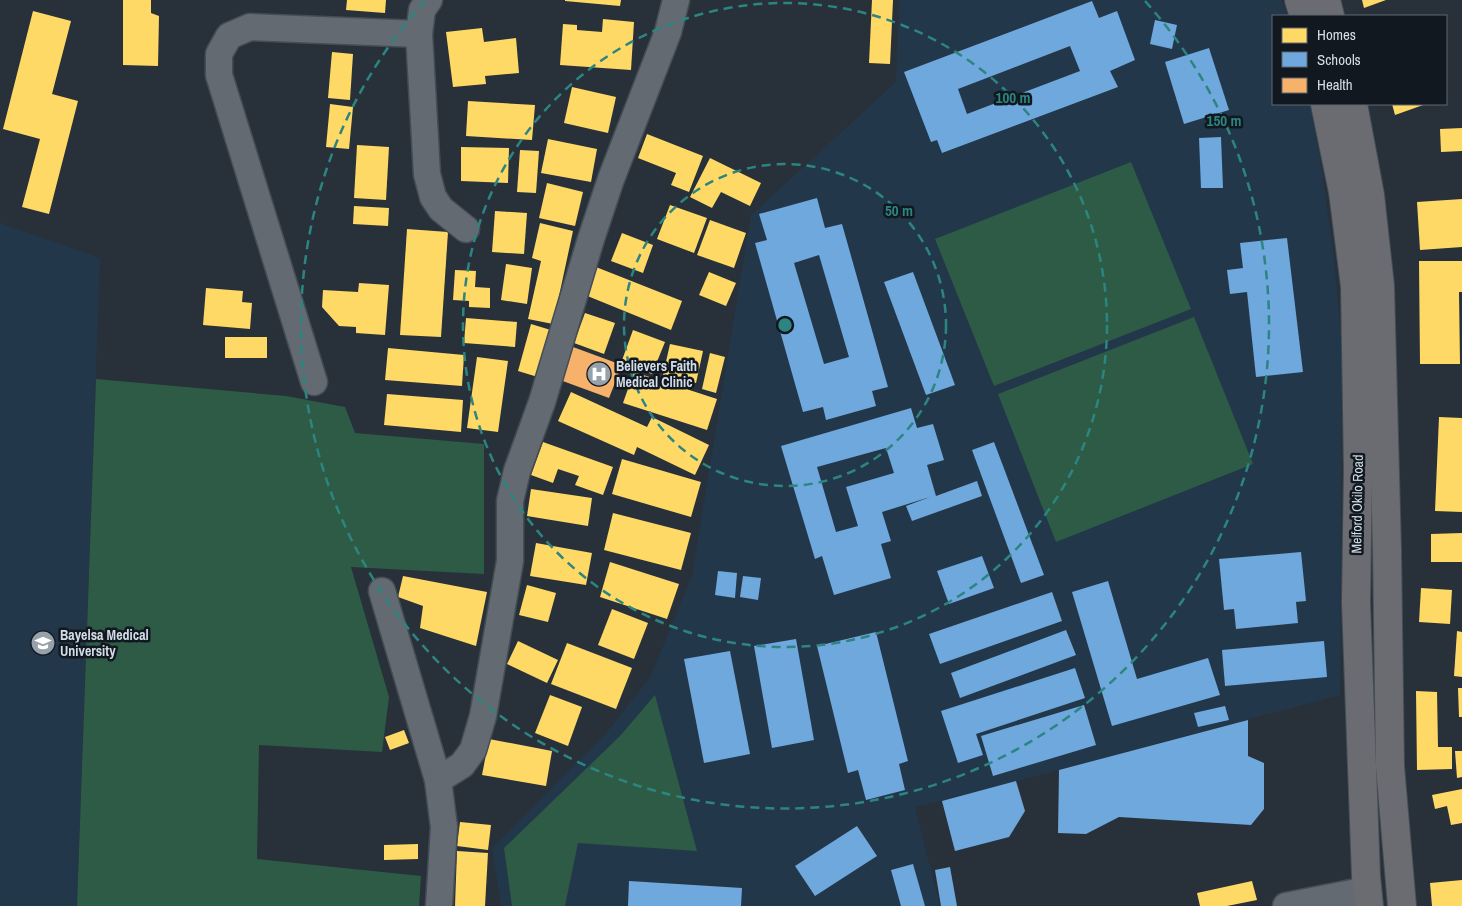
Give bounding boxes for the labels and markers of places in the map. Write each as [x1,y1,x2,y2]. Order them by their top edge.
centre of rings [776,316,794,334]
place label: Believers Faith Medical Clinic [616,357,697,391]
hospital icon: Believers Faith Medical Clinic [586,361,612,387]
place label: Bayelsa Medical University [60,626,149,660]
school or university icon: Bayelsa Medical University [30,630,56,656]

